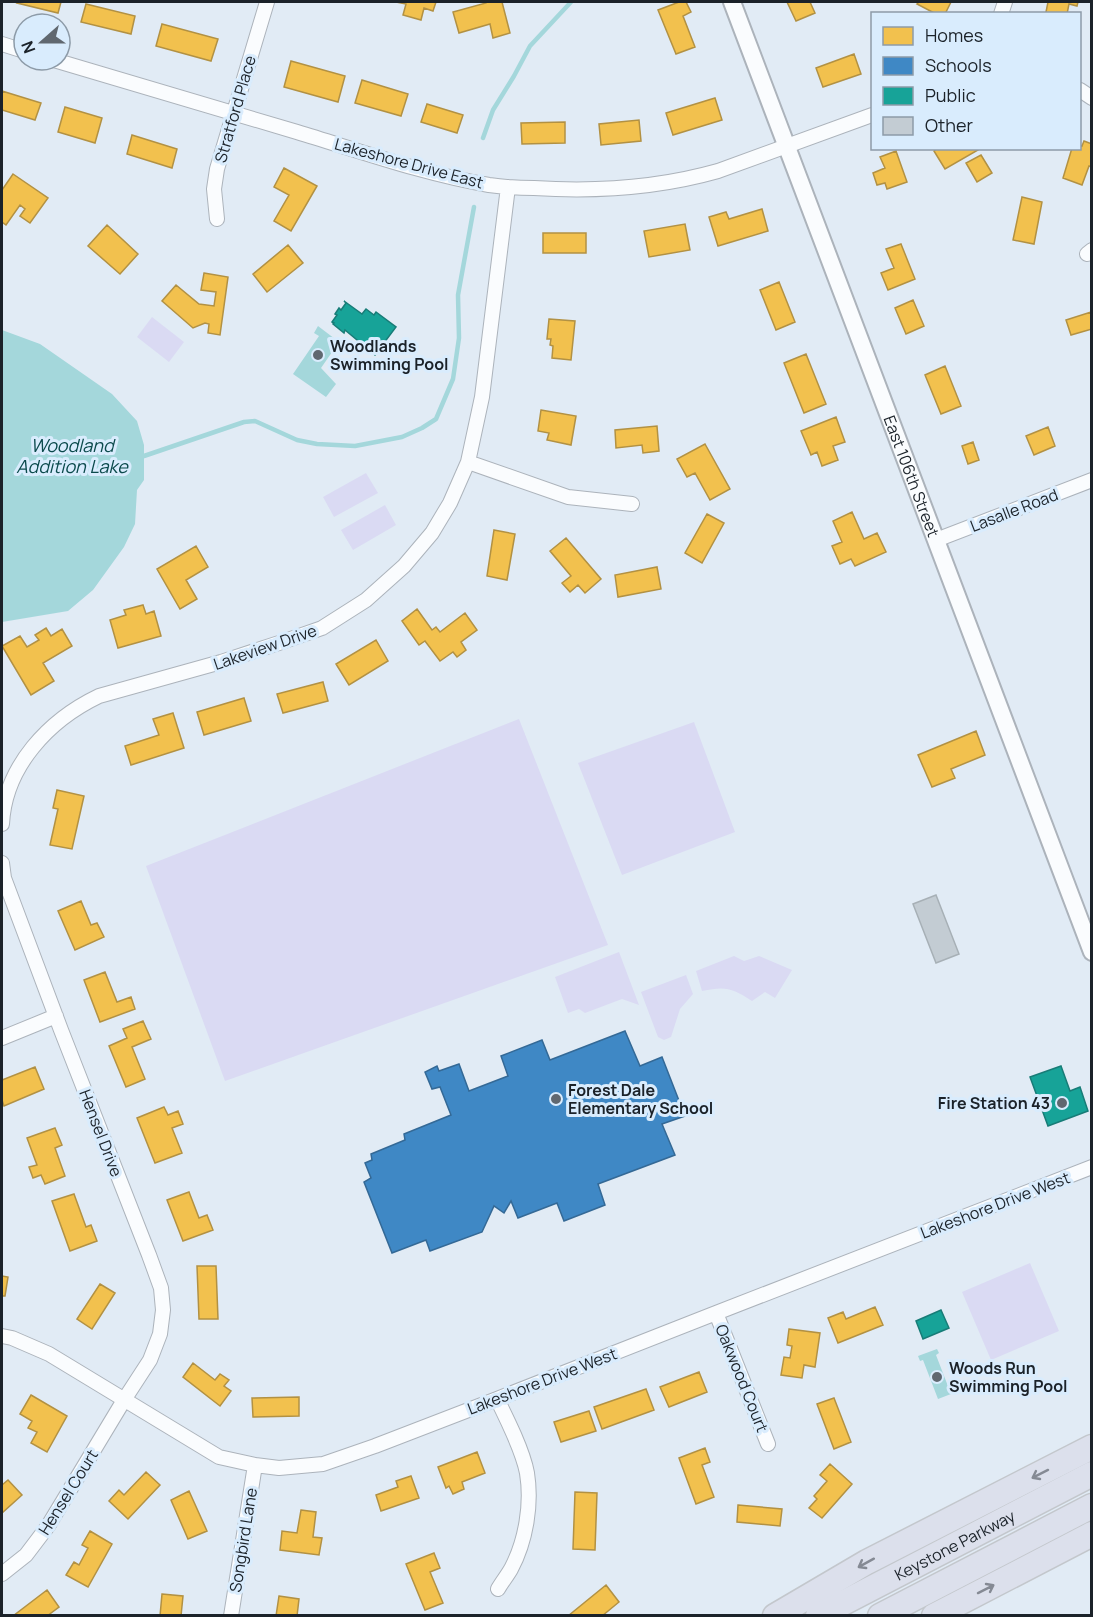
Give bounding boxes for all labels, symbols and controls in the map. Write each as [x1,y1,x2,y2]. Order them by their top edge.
north arrow [12,12,72,72]
legend [871,12,1081,150]
text: Homes [925,23,983,47]
text: N [16,38,40,57]
street label: Stratford Place [209,53,261,165]
text: Schools [925,53,992,77]
text: Public [925,83,976,107]
text: Other [925,113,973,137]
street label: Lakeshore Drive East [332,133,486,193]
place label: Woodlands Swimming Pool [330,335,449,375]
marker: Woodlands Swimming Pool [311,348,325,362]
street label: East 106th Street [879,412,945,540]
water label: Woodland Addition Lake [16,433,129,478]
street label: Lasalle Road [967,483,1061,537]
street label: Lakeview Drive [211,619,319,675]
place label: Forest Dale Elementary School [568,1079,713,1119]
street label: Hensel Drive [74,1086,128,1180]
marker: Forest Dale Elementary School [549,1092,563,1106]
place label: Fire Station 43 [938,1092,1050,1114]
marker: Fire Station 43 [1055,1096,1069,1110]
street label: Lakeshore Drive West [917,1166,1073,1244]
street label: Oakwood Court [710,1321,774,1435]
street label: Lakeshore Drive West [464,1342,620,1420]
place label: Woods Run Swimming Pool [949,1357,1068,1397]
marker: Woods Run Swimming Pool [930,1370,944,1384]
street label: Hensel Court [33,1445,103,1539]
one-way arrow [1031,1468,1049,1480]
street label: Songbird Lane [224,1486,262,1594]
street label: Keystone Parkway [891,1505,1019,1586]
one-way arrow [858,1558,876,1569]
one-way arrow [977,1582,995,1594]

